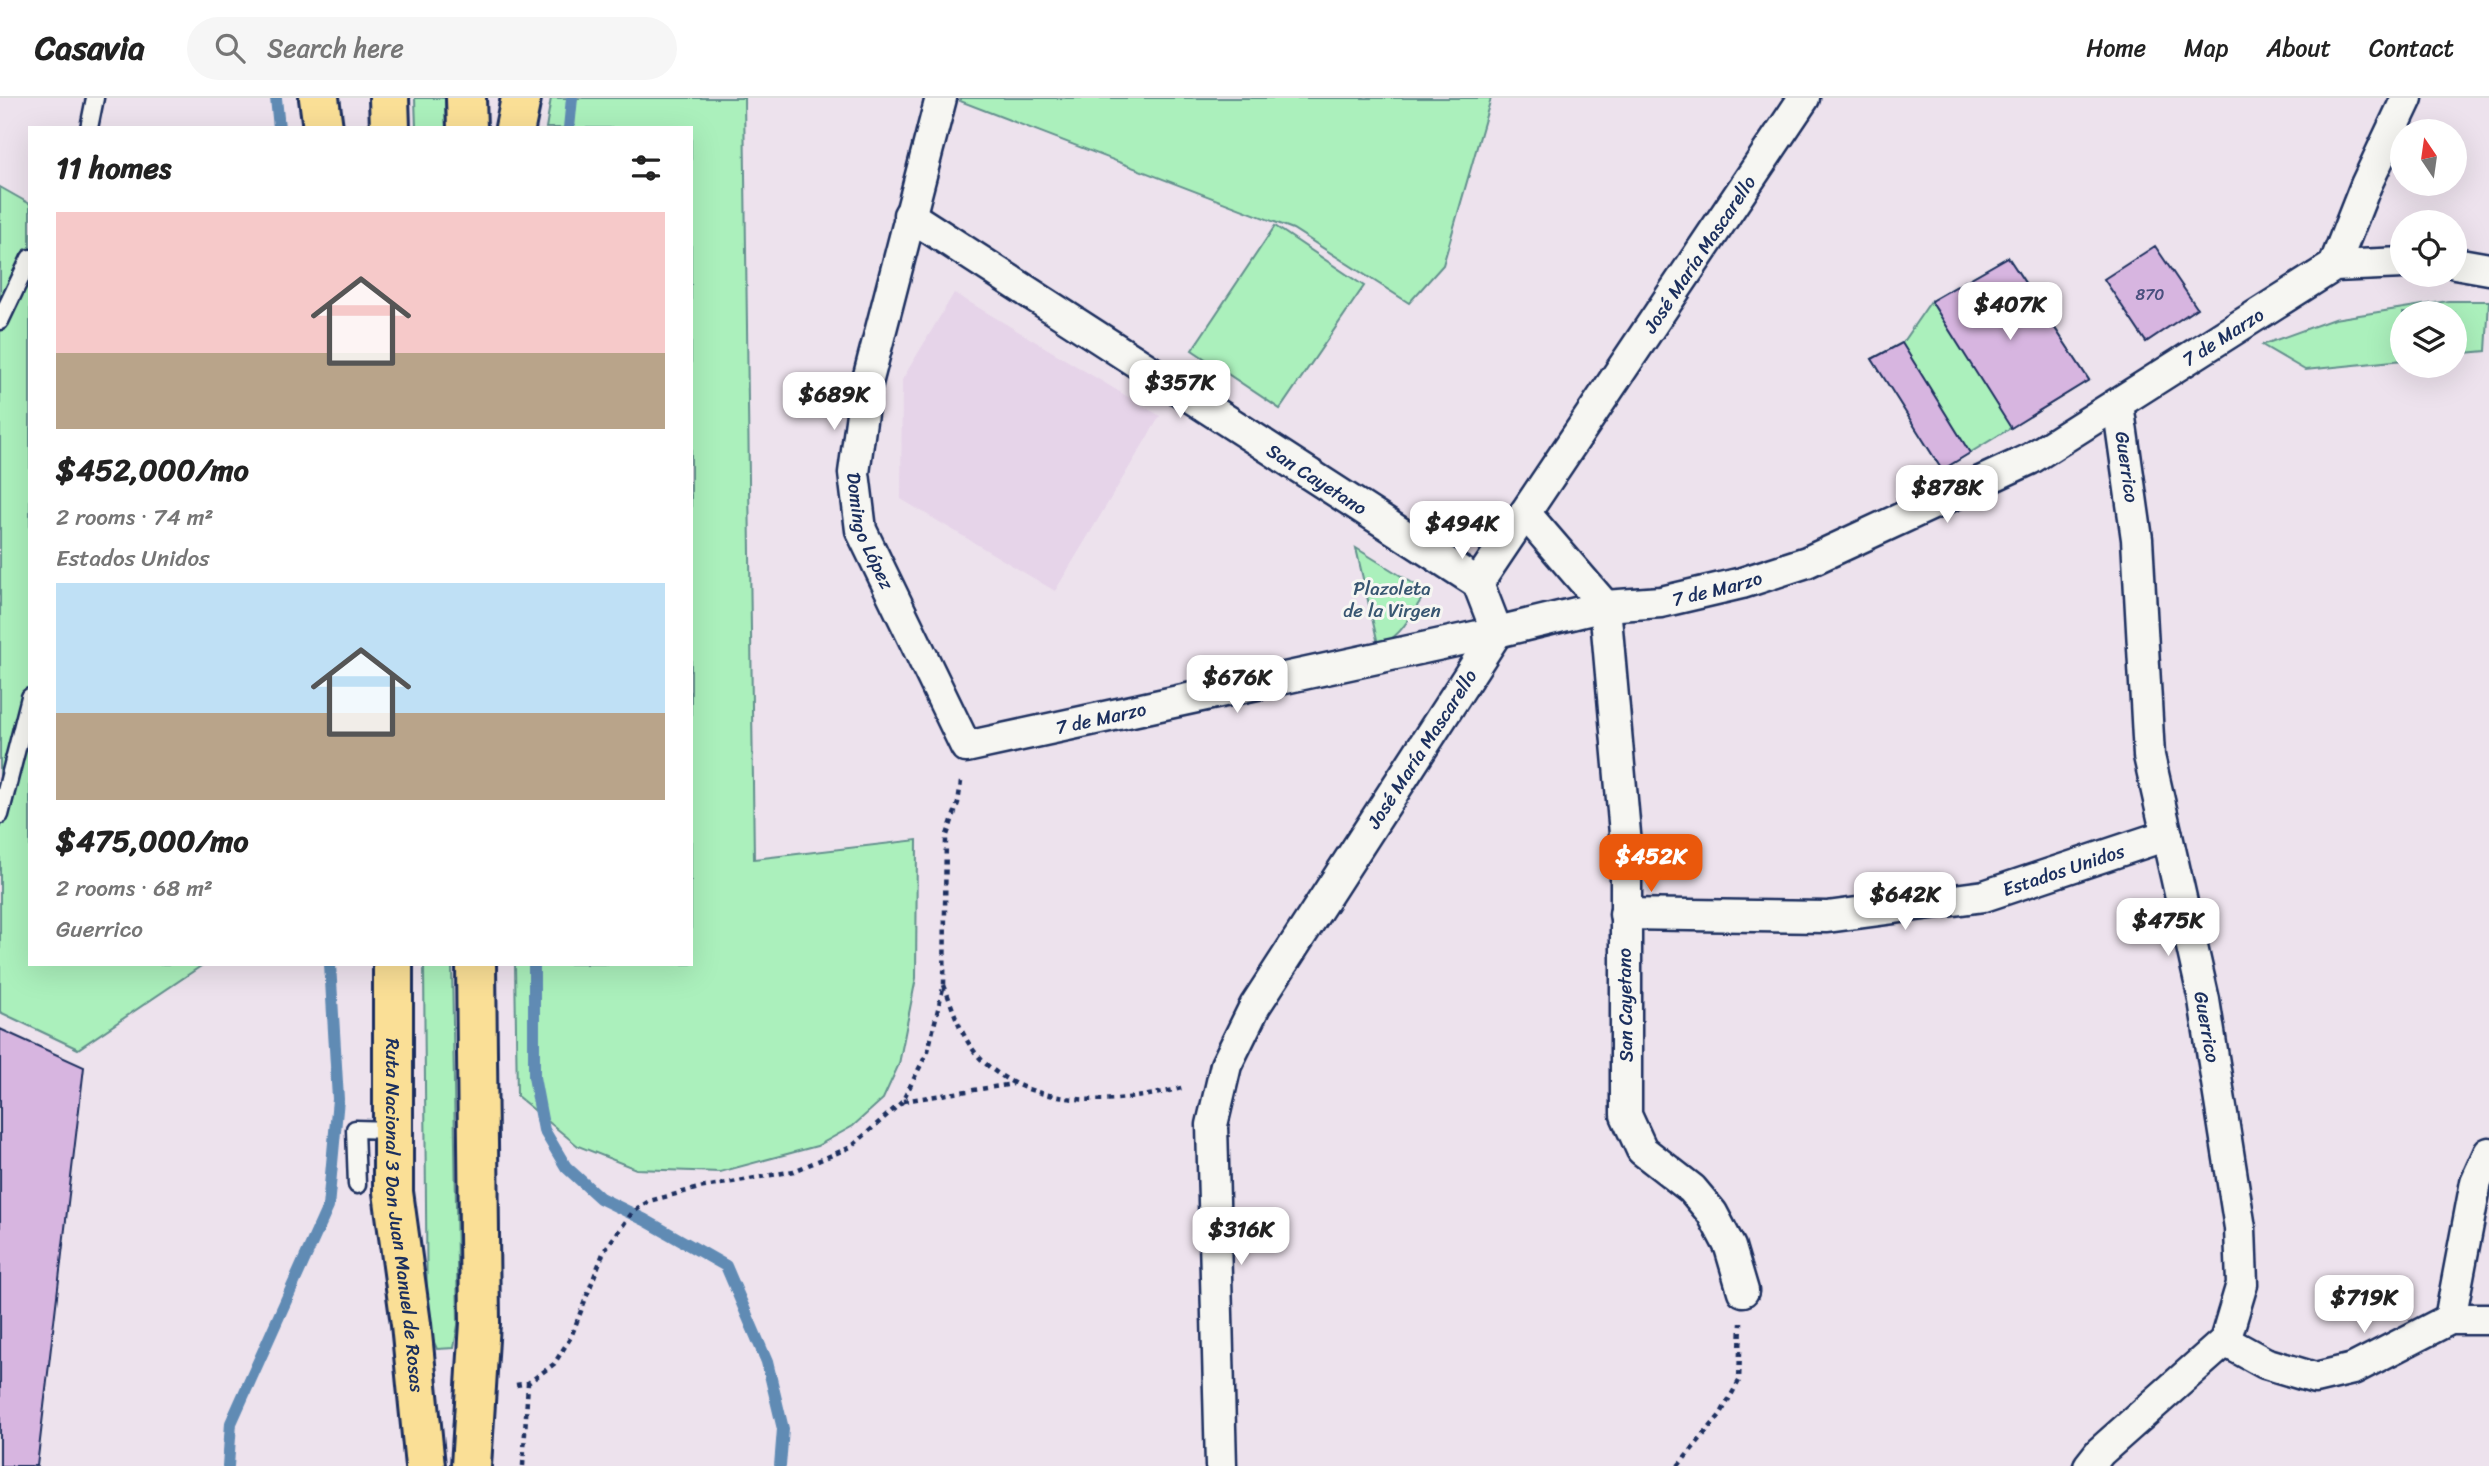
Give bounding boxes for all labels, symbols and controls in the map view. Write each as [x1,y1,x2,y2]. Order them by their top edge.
search box [187,17,677,80]
text: Casavia [35,19,145,77]
text: Search here [267,25,404,71]
text: Home [2086,27,2146,69]
text: Map [2184,27,2228,69]
text: About [2266,27,2331,69]
text: Contact [2369,27,2454,69]
icon: search [211,29,249,67]
north arrow [2390,119,2468,196]
map controls [2390,119,2467,378]
text: 11 homes [56,141,171,195]
icon: filters [627,149,665,187]
street label: José María Mascarello [1633,168,1765,341]
button: locate [2390,210,2467,287]
icon: home [298,258,424,384]
house number: 870 [2136,280,2164,309]
pin: $407K [1961,282,2059,342]
text: $407K [1974,284,2046,325]
street label: 7 de Marzo [2175,298,2270,375]
button: layers [2390,301,2467,378]
pin: $357K [1131,360,1229,420]
text: $357K [1145,362,1215,403]
pin: $689K [785,372,883,432]
text: $689K [799,374,869,415]
street label: Guerrico [2106,429,2148,505]
street label: San Cayetano [1260,434,1374,524]
text: $452,000/mo [56,443,249,497]
pin: $878K [1898,466,1996,525]
text: $878K [1912,467,1982,508]
street label: Domingo López [838,470,904,596]
text: 2 rooms · 74 m² [56,497,213,538]
pin: $494K [1413,502,1511,561]
text: $494K [1426,503,1498,544]
text: Estados Unidos [56,538,210,579]
street label: 7 de Marzo [1669,561,1766,615]
park label: Plazoleta de la Virgen [1343,572,1441,627]
icon: home [298,629,424,755]
pin: $676K [1188,656,1286,715]
text: $676K [1203,657,1271,698]
street label: José María Mascarello [1357,662,1486,836]
street label: 7 de Marzo [1053,692,1149,744]
text: $475,000/mo [56,814,249,868]
pin: $452K [1602,834,1700,894]
street label: Estados Unidos [1998,834,2129,905]
text: $452K [1615,836,1687,877]
text: 2 rooms · 68 m² [56,868,213,909]
pin: $642K [1856,872,1954,932]
text: $642K [1870,874,1940,915]
pin: $475K [2119,898,2217,958]
text: $475K [2132,900,2204,941]
text: Guerrico [56,909,143,950]
street label: San Cayetano [1608,947,1642,1062]
street label: Guerrico [2185,989,2230,1066]
street label: Ruta Nacional 3 Don Juan Manuel de Rosas [377,1038,434,1394]
pin: $316K [1192,1208,1290,1267]
text: $316K [1208,1209,1274,1250]
pin: $719K [2315,1276,2413,1335]
text: $719K [2331,1277,2397,1318]

